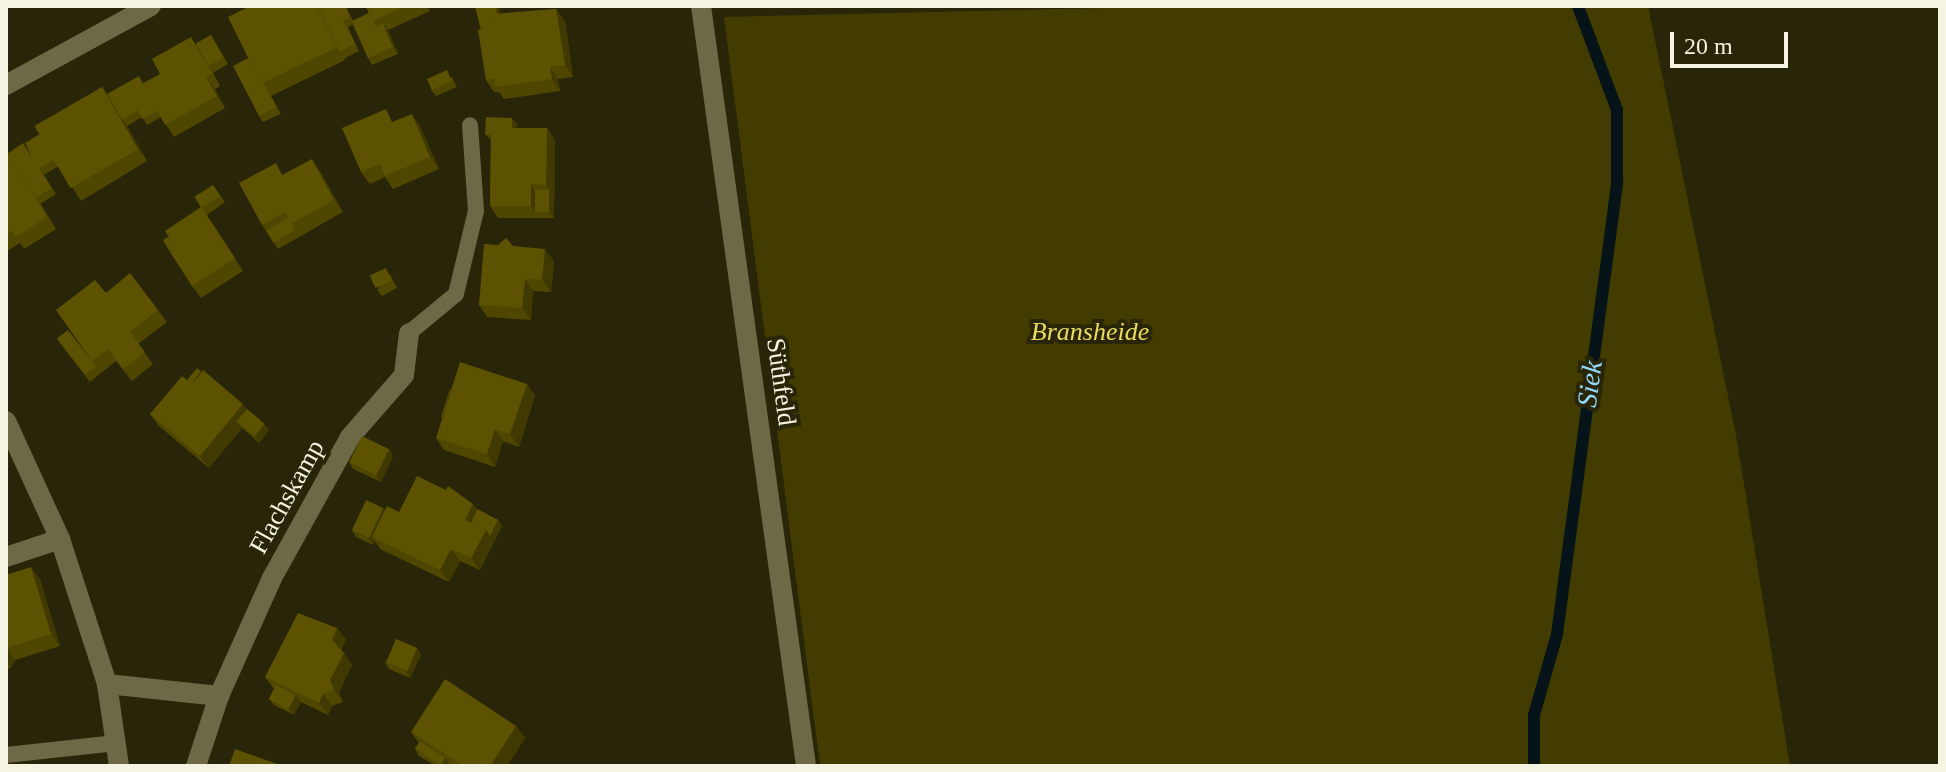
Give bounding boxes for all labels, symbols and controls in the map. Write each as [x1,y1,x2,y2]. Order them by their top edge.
scale bar [1674,16,1792,66]
text: 20 m [1684,33,1733,59]
park label: Bransheide [1031,316,1149,348]
street label: Süthfeld [759,336,803,428]
water label: Siek [1570,359,1610,409]
street label: Flachskamp [243,434,331,560]

